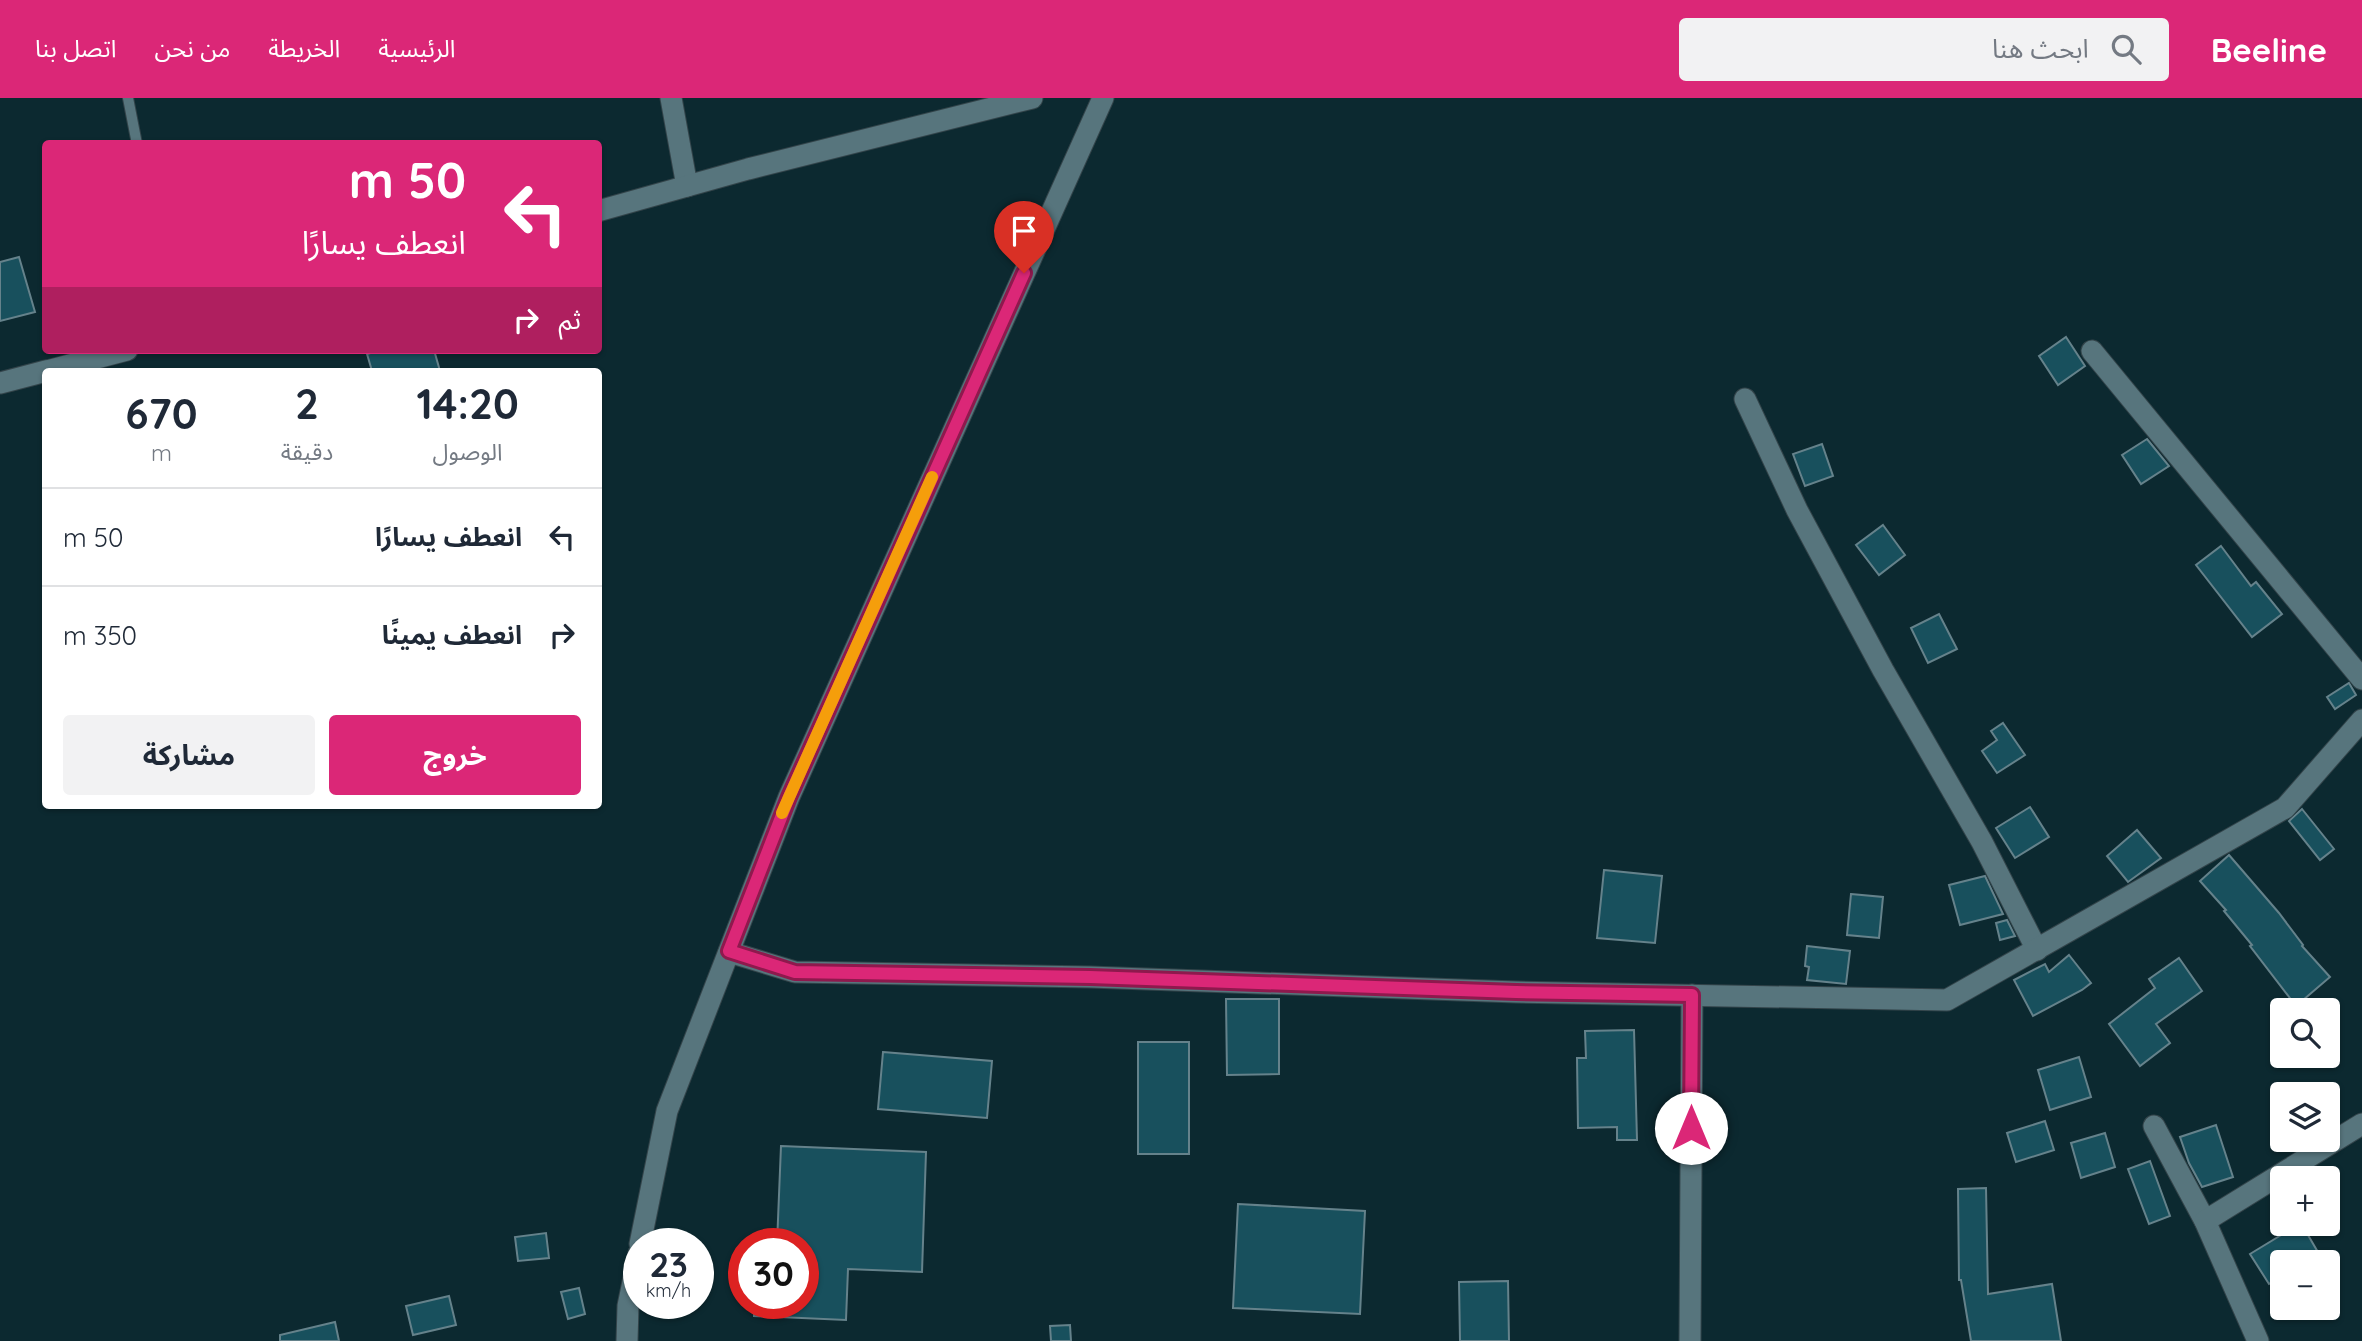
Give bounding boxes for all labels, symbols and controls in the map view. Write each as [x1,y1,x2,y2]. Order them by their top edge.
search box [1679,18,2169,81]
text: Beeline [2211,29,2327,70]
icon: search [2107,30,2145,68]
text: ابحث هنا [1992,32,2089,65]
text: اتصل بنا [35,33,116,63]
text: من نحن [154,33,230,63]
text: الخريطة [268,33,340,63]
text: الرئيسية [378,33,455,63]
text: 50 m [349,149,466,210]
icon: left [490,168,581,259]
pin [994,201,1054,273]
icon: arrive [1005,212,1043,250]
text: انعطف يسارًا [302,222,466,262]
icon: right [507,301,545,339]
text: ثم [559,303,581,336]
text: 2 [295,377,319,430]
text: 14:20 [416,377,519,430]
text: 670 [125,387,197,440]
text: دقيقة [281,437,333,466]
text: الوصول [433,437,503,466]
text: m [151,438,172,467]
icon: left [543,518,581,556]
text: انعطف يسارًا [375,520,522,553]
text: 50 m [63,521,123,554]
icon: right [543,616,581,654]
text: انعطف يمينًا [382,618,522,651]
text: 350 m [63,619,137,652]
button: مشاركة [63,715,315,795]
button: خروج [329,715,581,795]
map controls [2270,998,2340,1320]
button: search [2270,998,2340,1068]
button: layers [2270,1082,2340,1152]
position arrow [1654,1091,1728,1165]
button: + [2270,1166,2340,1236]
speed limit sign: 30 [728,1228,819,1319]
text: 23 [649,1242,688,1286]
button: − [2270,1250,2340,1320]
text: km/h [646,1279,691,1302]

